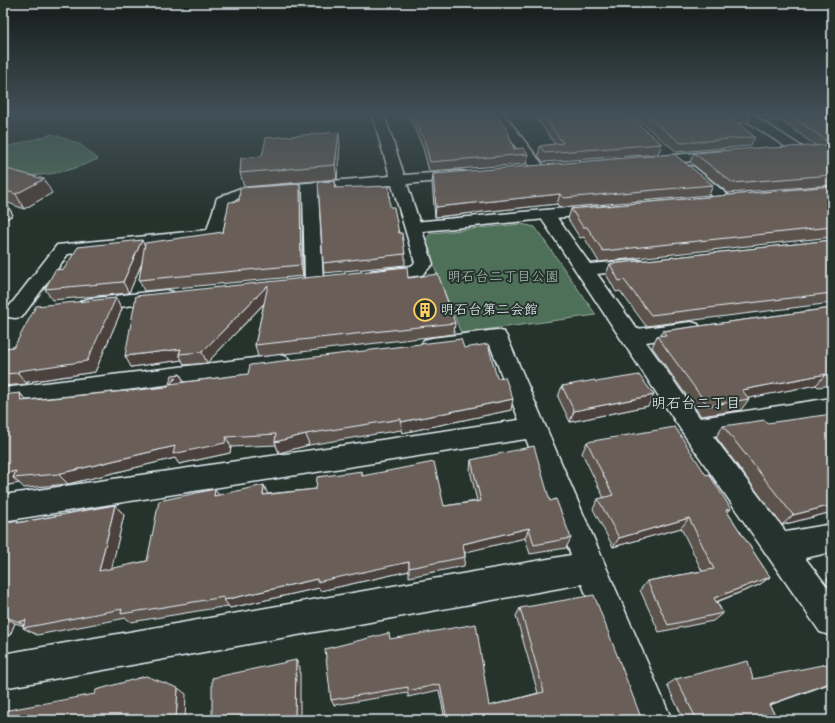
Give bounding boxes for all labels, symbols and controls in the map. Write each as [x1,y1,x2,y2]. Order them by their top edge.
park label: 明石台二丁目公園 [447,268,559,286]
building icon: 明石台第二会館 [412,297,438,323]
place label: 明石台第二会館 [440,301,538,319]
district label: 明石台二丁目 [651,394,741,414]

